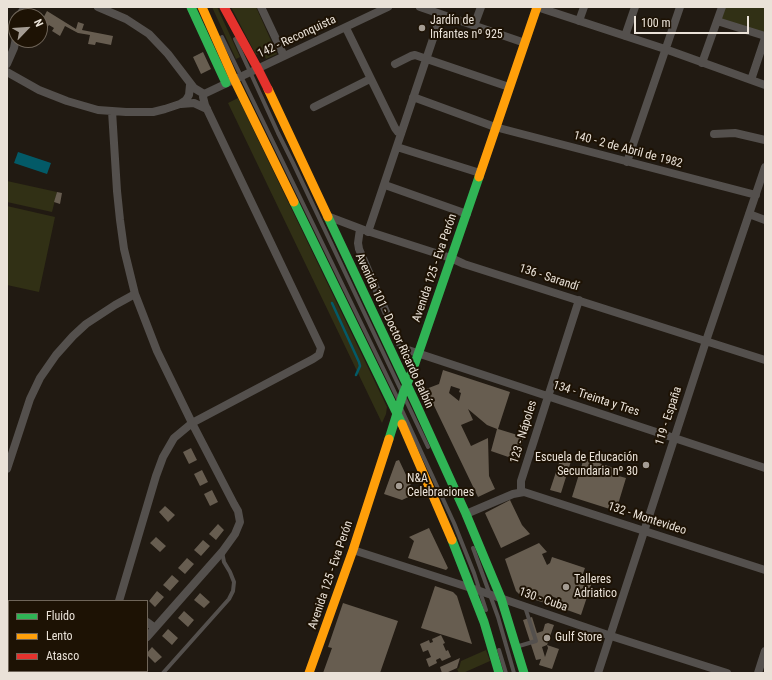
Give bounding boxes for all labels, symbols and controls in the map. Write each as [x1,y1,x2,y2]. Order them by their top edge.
north arrow [8,8,48,48]
scale bar [636,8,751,34]
street label: 142 - Reconquista [255,13,339,61]
place label: Jardín de Infantes nº 925 [430,14,503,42]
text: 100 m [641,16,671,30]
text: N [31,17,46,29]
marker: Jardín de Infantes nº 925 [417,23,427,33]
street label: 140 - 2 de Abril de 1982 [572,129,684,171]
street label: Avenida 125 - Eva Perón [410,212,460,324]
street label: Avenida 101 - Doctor Ricardo Balbín [352,251,436,411]
street label: 136 - Sarandí [517,262,581,294]
street label: 134 - Treinta y Tres [551,378,641,420]
street label: 119 - España [653,385,685,447]
street label: 123 - Nápoles [508,399,540,465]
place label: Escuela de Educación Secundaria nº 30 [535,451,638,479]
marker: Escuela de Educación Secundaria nº 30 [641,460,651,470]
place label: N&A Celebraciones [407,472,474,500]
marker: N&A Celebraciones [394,481,404,491]
street label: 132 - Montevideo [606,500,688,538]
street label: Avenida 125 - Eva Perón [306,519,356,631]
place label: Talleres Adriatico [574,573,617,601]
marker: Talleres Adriatico [561,582,571,592]
street label: 130 - Cuba [517,585,569,615]
legend [8,600,148,672]
text: Fluido [46,609,75,623]
text: Lento [46,629,73,643]
place label: Gulf Store [555,631,602,645]
marker: Gulf Store [542,633,552,643]
text: Atasco [46,649,79,663]

